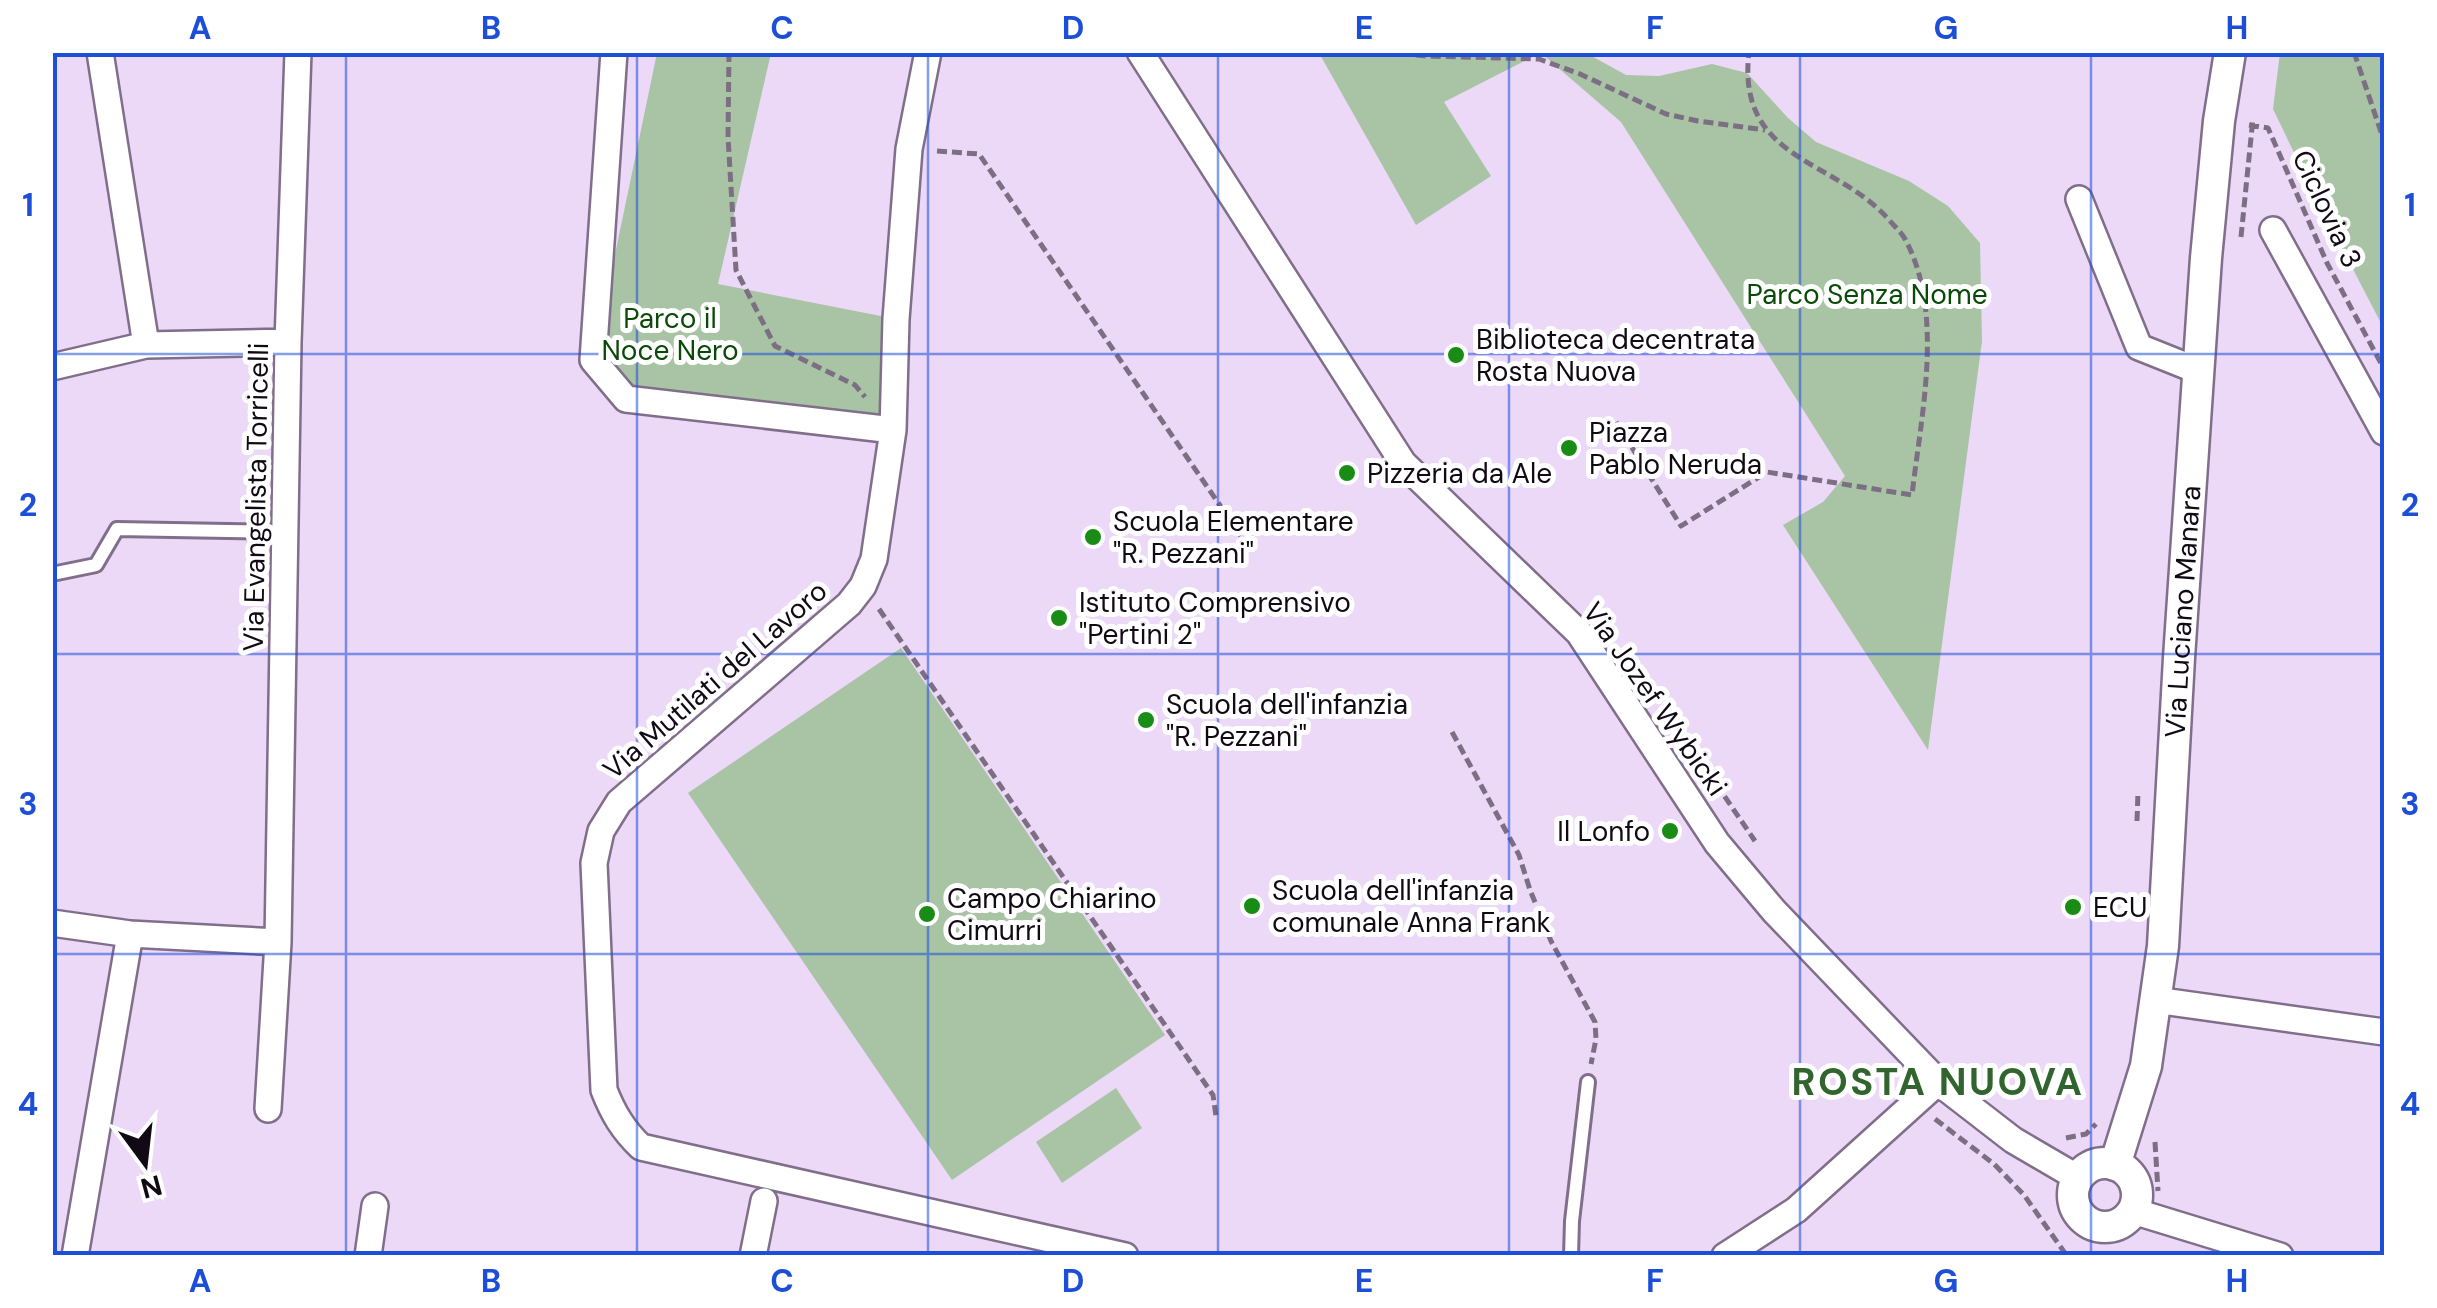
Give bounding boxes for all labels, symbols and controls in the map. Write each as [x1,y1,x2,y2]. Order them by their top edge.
text: A [189,7,211,49]
text: B [481,7,501,49]
text: C [770,7,794,49]
text: D [1062,7,1084,49]
text: E [1355,7,1373,49]
text: F [1646,7,1664,49]
text: G [1934,7,1958,49]
text: H [2226,7,2248,49]
street label: Ciclovia 3 [2284,144,2370,274]
text: 1 [22,184,34,226]
text: 1 [2404,184,2416,226]
park label: Parco Senza Nome [1746,276,1988,313]
park label: Parco il Noce Nero [601,300,739,369]
place label: Biblioteca decentrata Rosta Nuova [1476,321,1755,390]
street label: Via Evangelista Torricelli [235,342,277,652]
marker: Biblioteca decentrata Rosta Nuova [1445,344,1467,366]
place label: Piazza Pablo Neruda [1589,414,1762,483]
marker: Piazza Pablo Neruda [1558,437,1580,459]
place label: Pizzeria da Ale [1367,455,1552,492]
marker: Pizzeria da Ale [1336,462,1358,484]
text: 2 [19,484,37,526]
street label: Via Luciano Manara [2156,484,2209,739]
text: 2 [2401,484,2419,526]
place label: Scuola Elementare "R. Pezzani" [1113,503,1354,572]
marker: Scuola Elementare "R. Pezzani" [1082,526,1104,548]
street label: Via Mutilati del Lavoro [595,572,835,788]
place label: Istituto Comprensivo "Pertini 2" [1079,584,1351,653]
street label: Via Jozef Wybicki [1574,595,1736,803]
marker: Istituto Comprensivo "Pertini 2" [1048,607,1070,629]
place label: Scuola dell'infanzia "R. Pezzani" [1166,686,1408,755]
marker: Scuola dell'infanzia "R. Pezzani" [1135,709,1157,731]
text: 3 [18,783,38,825]
text: 3 [2400,783,2420,825]
place label: Il Lonfo [1557,813,1650,850]
marker: Il Lonfo [1659,820,1681,842]
place label: Scuola dell'infanzia comunale Anna Frank [1272,872,1551,941]
place label: Campo Chiarino Cimurri [947,880,1157,949]
place label: ECU [2093,889,2147,926]
marker: Scuola dell'infanzia comunale Anna Frank [1241,895,1263,917]
marker: ECU [2062,896,2084,918]
marker: Campo Chiarino Cimurri [916,903,938,925]
district label: ROSTA NUOVA [1792,1057,2084,1107]
text: 4 [18,1083,38,1125]
text: 4 [2400,1083,2420,1125]
north arrow [95,1113,195,1213]
text: N [137,1166,166,1207]
text: A [189,1260,211,1302]
text: B [481,1260,501,1302]
text: C [770,1260,794,1302]
text: D [1062,1260,1084,1302]
text: E [1355,1260,1373,1302]
text: F [1646,1260,1664,1302]
text: G [1934,1260,1958,1302]
text: H [2226,1260,2248,1302]

